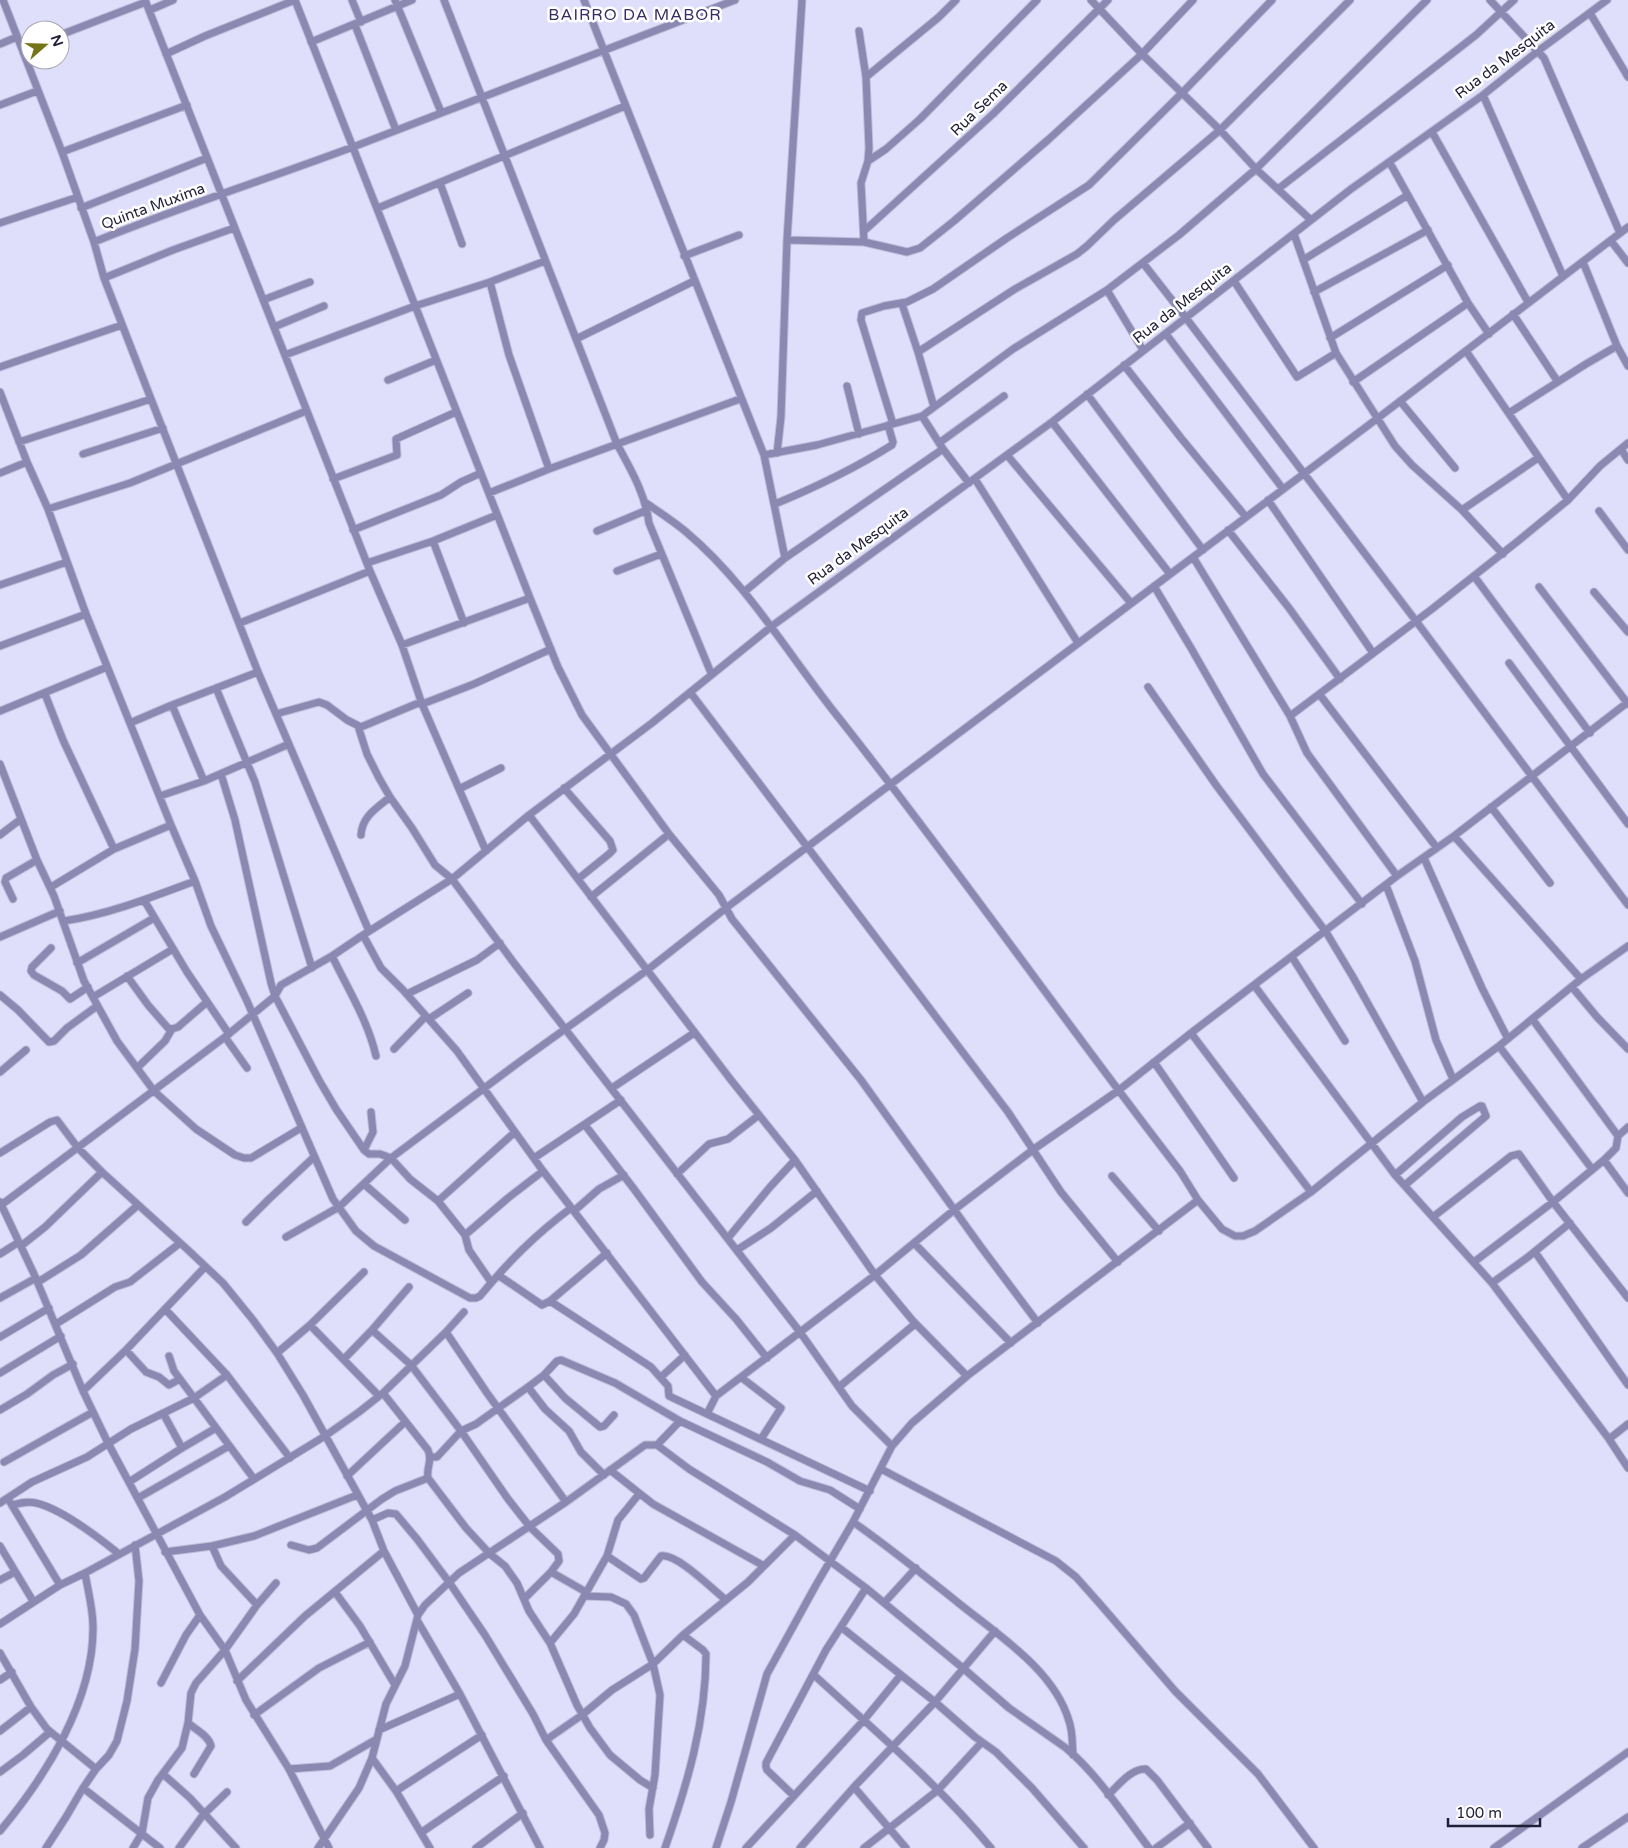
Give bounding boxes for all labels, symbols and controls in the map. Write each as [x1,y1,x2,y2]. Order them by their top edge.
district label: BAIRRO DA MABOR [548,5,722,25]
street label: Rua da Mesquita [1452,16,1558,102]
north arrow [20,20,70,70]
text: N [47,33,67,49]
street label: Rua Sema [947,76,1011,140]
street label: Quinta Muxima [99,179,207,233]
street label: Rua da Mesquita [1129,259,1235,347]
street label: Rua da Mesquita [804,503,912,589]
scale bar [1448,1796,1540,1828]
text: 100 m [1456,1804,1502,1822]

